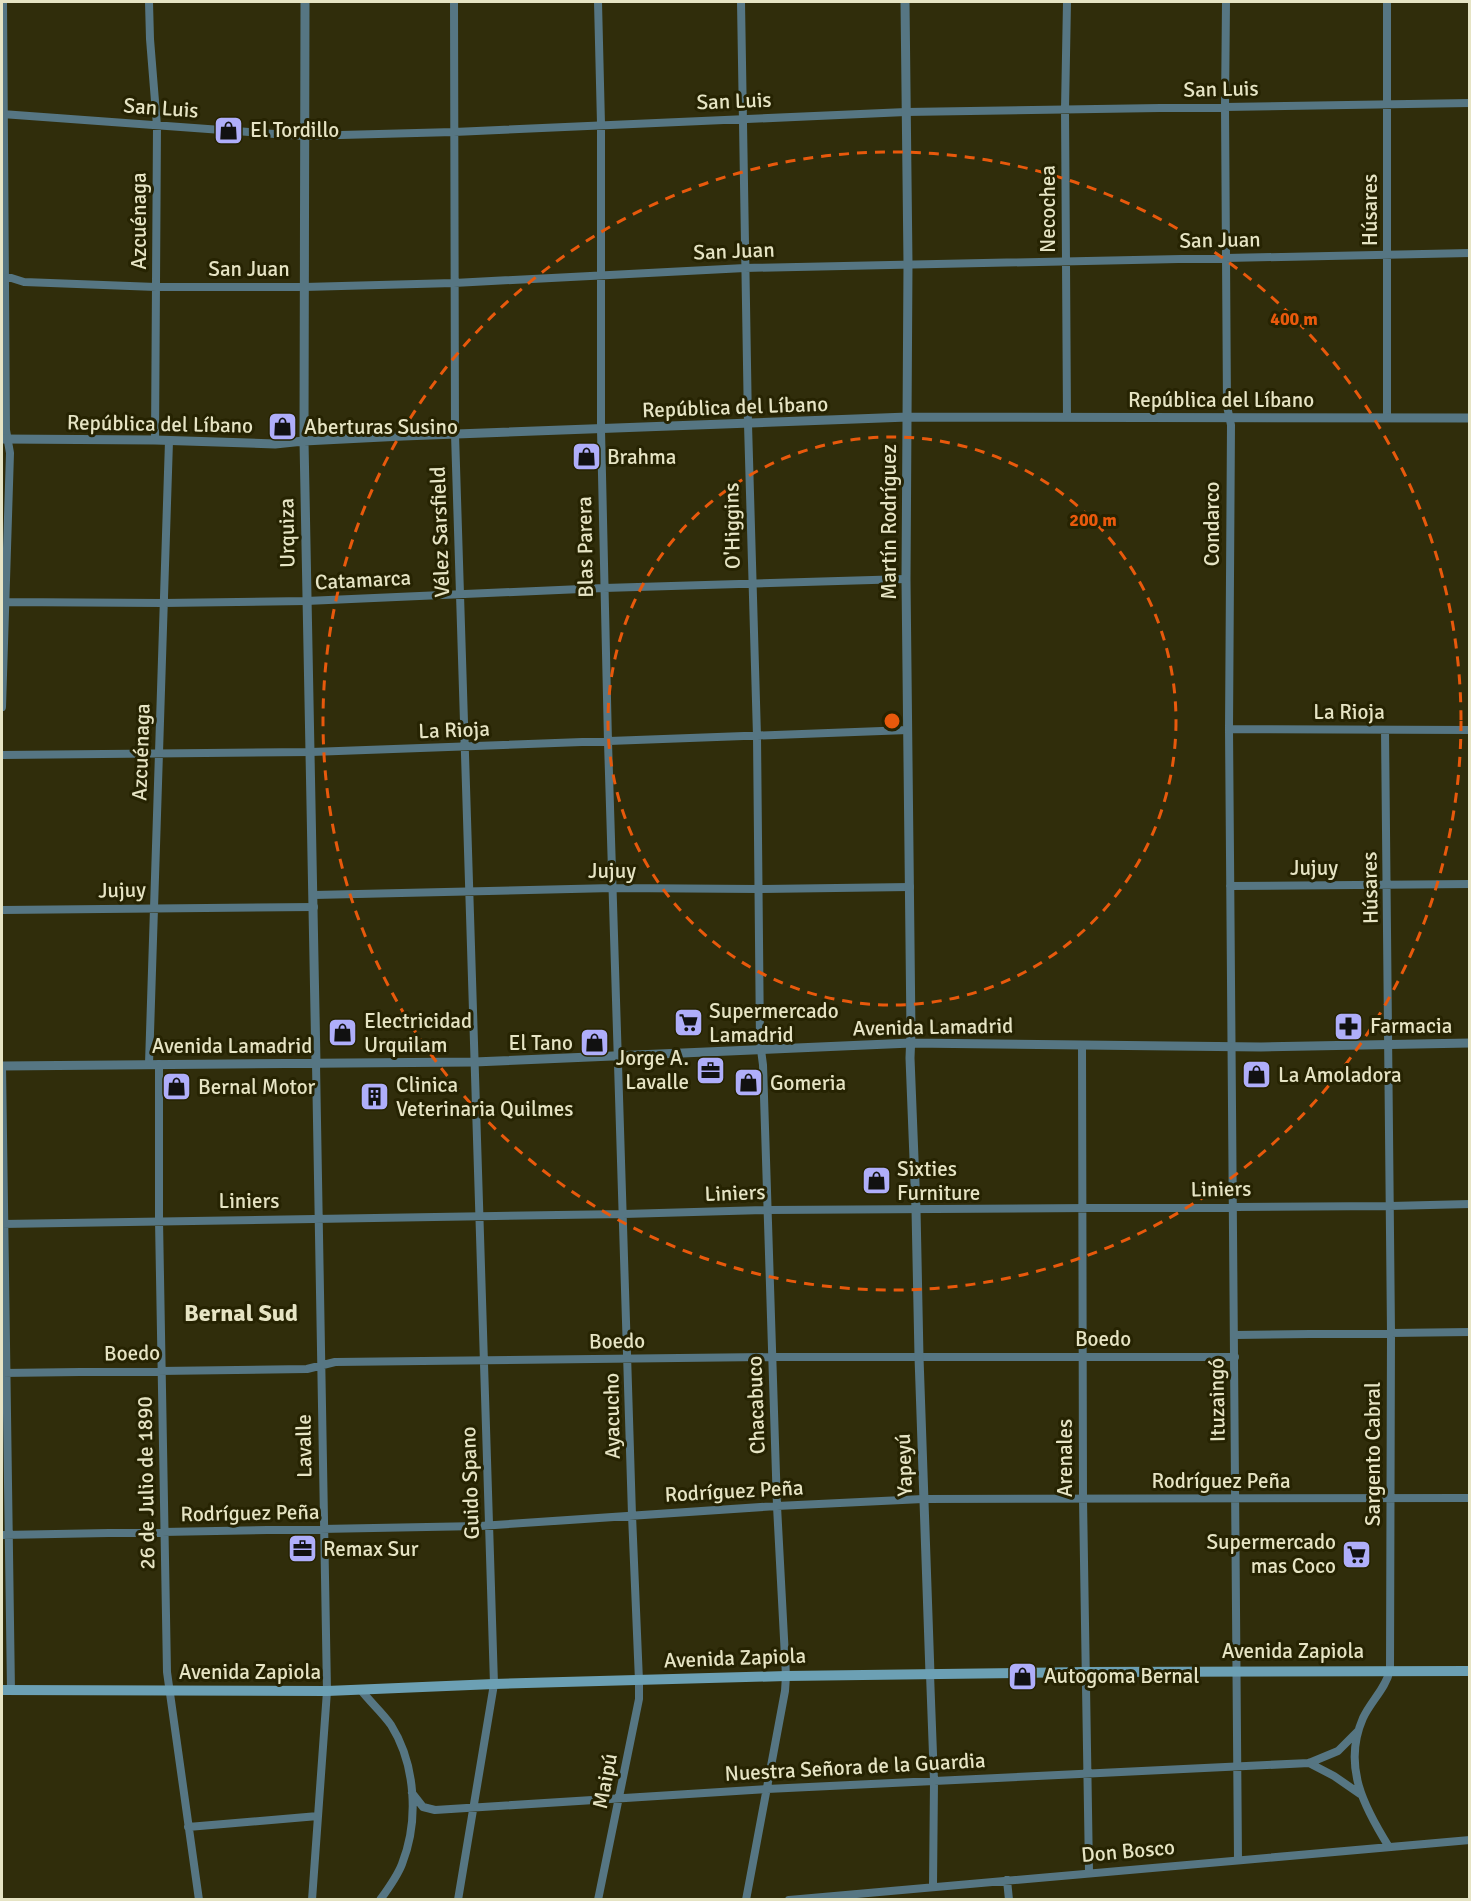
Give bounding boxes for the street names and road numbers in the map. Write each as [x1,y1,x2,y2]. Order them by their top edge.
street label: San Luis [1183,75,1259,103]
street label: San Luis [696,87,772,115]
street label: San Luis [123,92,199,124]
street label: Necochea [1035,165,1061,253]
street label: Azcuénaga [126,172,152,270]
street label: Húsares [1357,174,1383,246]
street label: San Juan [1179,226,1261,254]
street label: San Juan [693,237,775,265]
street label: San Juan [208,256,290,282]
street label: República del Líbano [1128,387,1314,413]
street label: República del Líbano [641,391,829,423]
street label: República del Líbano [67,409,253,439]
street label: Martín Rodríguez [876,444,902,600]
street label: Vélez Sarsfield [425,466,455,598]
street label: Condarco [1199,482,1225,566]
street label: O'Higgins [718,483,746,569]
street label: Blas Parera [571,496,599,598]
street label: Urquiza [273,498,301,568]
street label: Catamarca [314,564,412,596]
street label: La Rioja [1313,699,1385,725]
street label: Azcuénaga [126,703,156,801]
street label: La Rioja [418,716,490,744]
street label: Húsares [1356,852,1384,924]
street label: Jujuy [1290,855,1338,881]
street label: Jujuy [588,858,636,884]
street label: Jujuy [98,877,146,903]
street label: Avenida Lamadrid [852,1013,1014,1041]
street label: Avenida Lamadrid [152,1033,312,1059]
street label: Liniers [1190,1175,1252,1203]
street label: Liniers [704,1179,766,1207]
street label: Liniers [219,1188,279,1214]
street label: Boedo [1075,1326,1131,1352]
street label: Boedo [589,1328,645,1354]
street label: Boedo [104,1340,160,1366]
street label: Chacabuco [741,1355,771,1455]
street label: Ituzaingó [1203,1358,1231,1442]
street label: Ayacucho [598,1373,626,1459]
street label: Sargento Cabral [1360,1382,1386,1526]
street label: 26 de Julio de 1890 [131,1396,161,1570]
street label: Lavalle [290,1414,318,1478]
street label: Arenales [1052,1419,1078,1497]
street label: Guido Spano [455,1426,485,1540]
street label: Yapeyú [890,1433,918,1497]
street label: Rodríguez Peña [1151,1468,1291,1494]
street label: Rodríguez Peña [664,1474,804,1508]
street label: Rodríguez Peña [180,1499,320,1527]
street label: Avenida Zapiola [1222,1638,1364,1664]
street label: Avenida Zapiola [663,1643,807,1673]
street label: Avenida Zapiola [179,1659,321,1685]
street label: Nuestra Señora de la Guardia [724,1747,986,1787]
street label: Maipú [587,1751,623,1811]
street label: Don Bosco [1080,1834,1176,1868]

